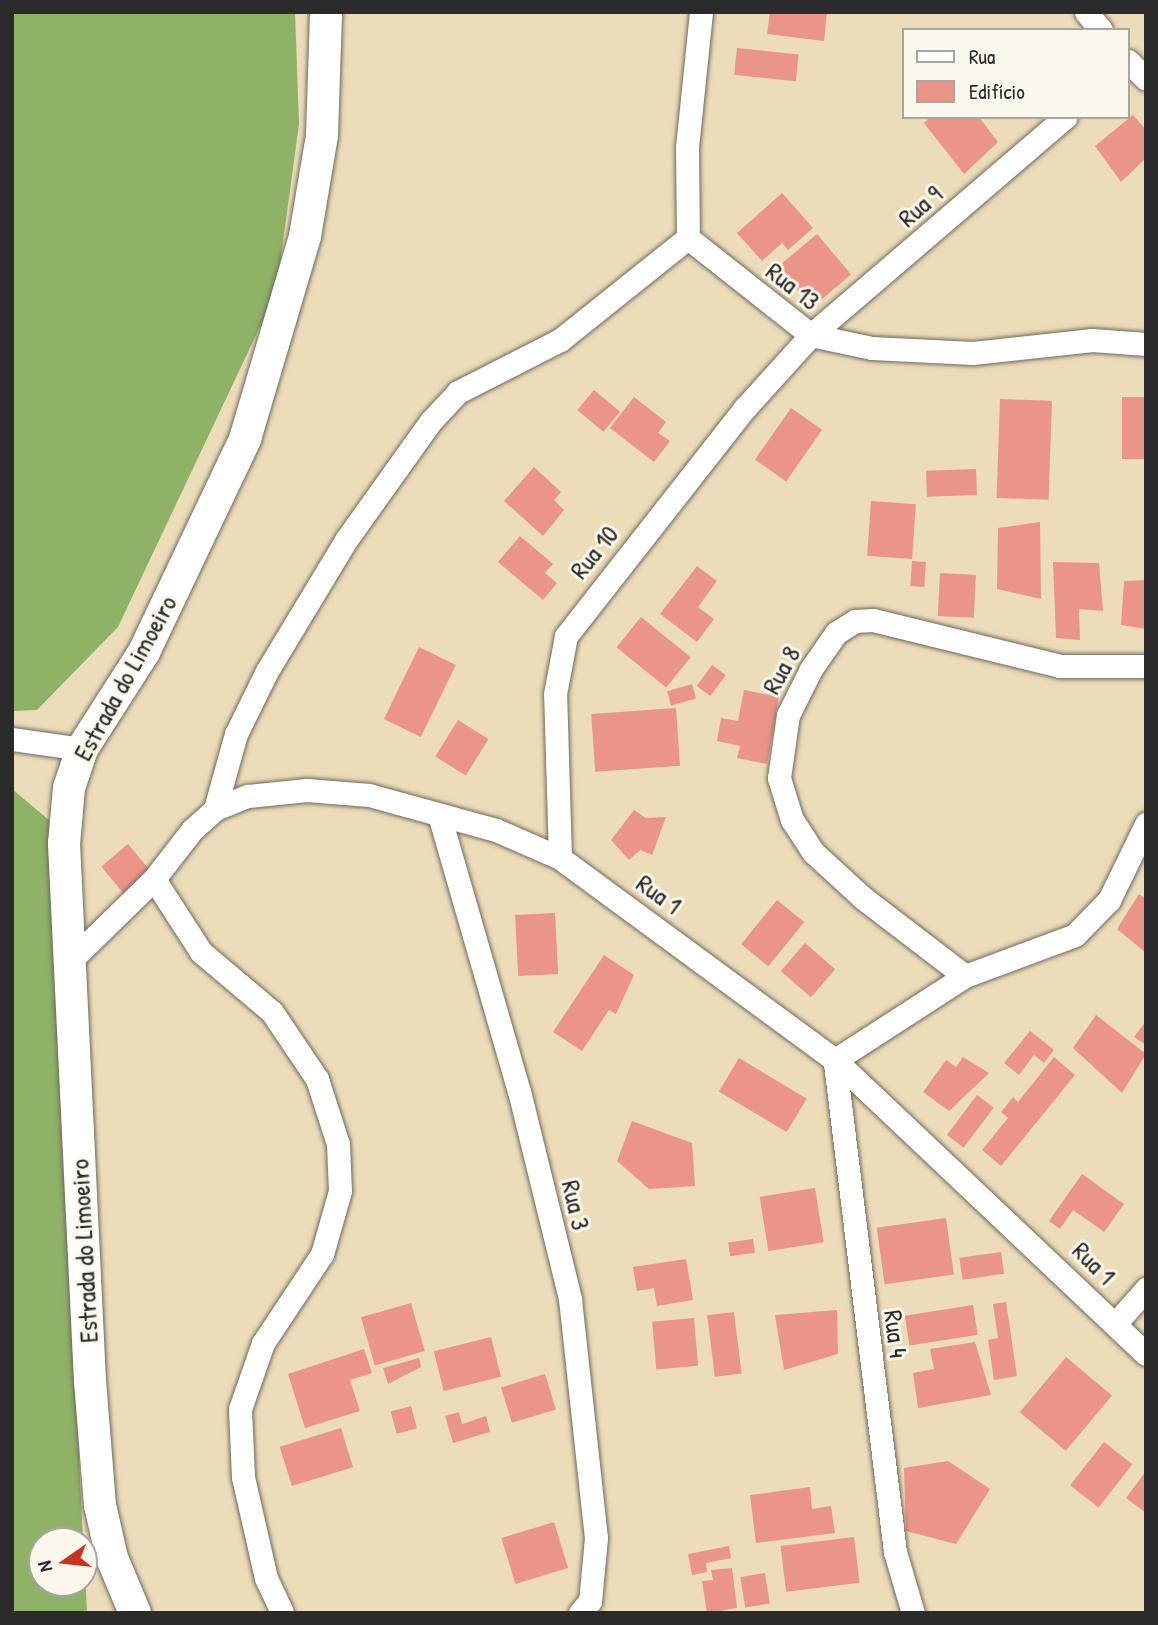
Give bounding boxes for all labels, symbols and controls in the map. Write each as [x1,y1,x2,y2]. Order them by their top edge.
legend [902,28,1130,119]
text: Rua [969,42,995,71]
text: Edifício [969,77,1025,106]
street label: Rua 9 [892,179,948,233]
street label: Rua 13 [760,255,826,317]
street label: Rua 10 [563,519,625,585]
street label: Estrada do Limoeiro [67,590,183,766]
street label: Rua 8 [755,641,807,699]
street label: Rua 1 [630,867,688,921]
street label: Estrada do Limoeiro [64,1158,104,1344]
street label: Rua 3 [555,1177,597,1233]
street label: Rua 1 [1066,1235,1122,1291]
street label: Rua 4 [878,1308,914,1360]
north arrow [28,1527,98,1597]
text: N [31,1559,58,1575]

